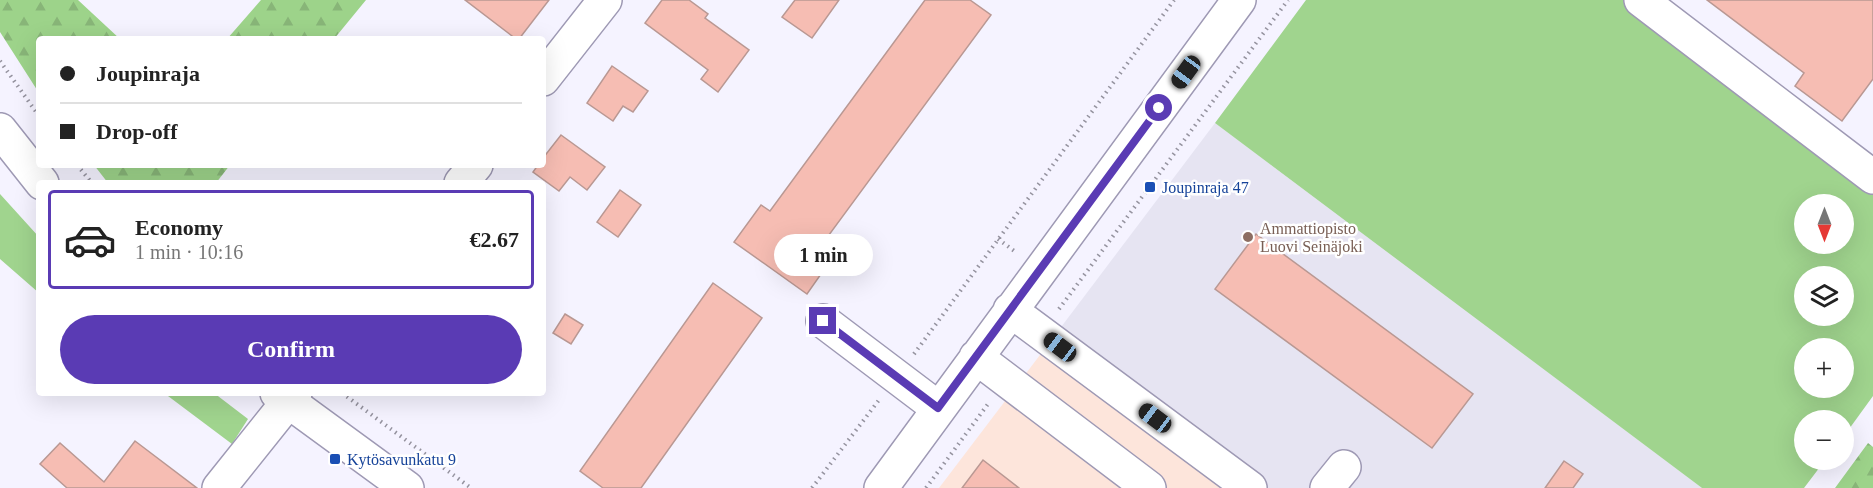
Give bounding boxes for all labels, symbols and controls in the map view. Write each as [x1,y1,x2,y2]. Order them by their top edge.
car [1168,52,1204,92]
text: Joupinraja [96,61,200,86]
route start [1145,94,1172,121]
text: Drop-off [96,119,177,144]
place label: Joupinraja 47 [1162,179,1249,197]
marker: Joupinraja 47 [1143,180,1157,194]
north arrow [1794,194,1854,254]
map controls [1794,194,1854,470]
icon: car [63,213,117,267]
text: Economy [135,215,223,240]
place label: Ammattiopisto Luovi Seinäjoki [1260,220,1363,256]
text: €2.67 [470,227,519,252]
marker: Ammattiopisto Luovi Seinäjoki [1241,230,1255,244]
callout: 1 min [774,234,872,276]
text: 1 min · 10:16 [135,241,243,263]
text: 1 min [799,244,848,266]
button: layers [1794,266,1854,326]
route end [809,307,836,334]
button: Confirm [60,315,522,384]
car [1040,329,1080,365]
button: + [1794,338,1854,398]
car [1135,400,1175,436]
button: − [1794,410,1854,470]
place label: Kytösavunkatu 9 [347,451,456,469]
marker: Kytösavunkatu 9 [328,452,342,466]

